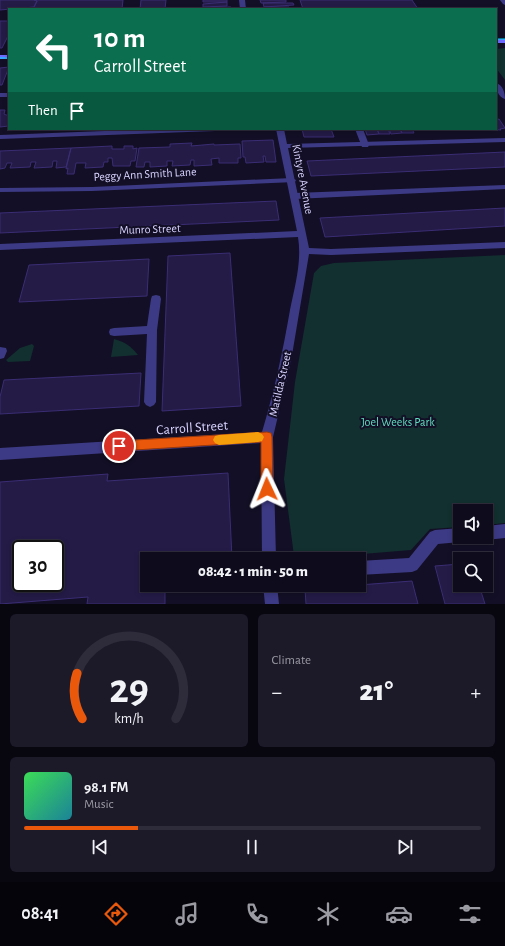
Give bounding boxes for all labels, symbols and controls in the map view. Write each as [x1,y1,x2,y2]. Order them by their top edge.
icon: left [28,24,80,76]
text: 10 m [94,25,146,53]
text: Carroll Street [94,58,186,76]
icon: arrive [66,100,88,122]
text: Then [28,103,58,118]
street label: Kintyre Avenue [289,143,316,215]
street label: Peggy Ann Smith Lane [93,165,197,184]
street label: Munro Street [119,222,181,236]
street label: Matilda Street [267,350,293,418]
park label: Joel Weeks Park [361,416,435,428]
street label: Carroll Street [156,418,229,437]
pin [102,429,136,463]
icon: arrive [108,435,130,457]
position arrow [246,468,288,510]
map controls [453,504,493,592]
button: sound [453,504,493,544]
speed limit sign: 30 [12,540,64,592]
button: search [453,552,493,592]
text: 08:42 · 1 min · 50 m [198,564,308,579]
text: Climate [272,654,311,667]
text: 29 [109,668,149,709]
text: 21° [359,676,393,706]
text: − [272,681,282,703]
text: + [470,681,481,703]
text: km/h [114,711,143,725]
text: 98.1 FM [84,780,128,795]
text: Music [84,798,114,811]
icon: previous [89,836,111,858]
icon: pause [241,836,263,858]
icon: next [394,836,416,858]
icon: directions [102,900,130,928]
icon: music [173,900,201,928]
icon: phone [243,900,271,928]
icon: climate [314,900,342,928]
icon: car [385,900,413,928]
icon: filters [456,900,484,928]
text: 08:41 [21,905,59,923]

